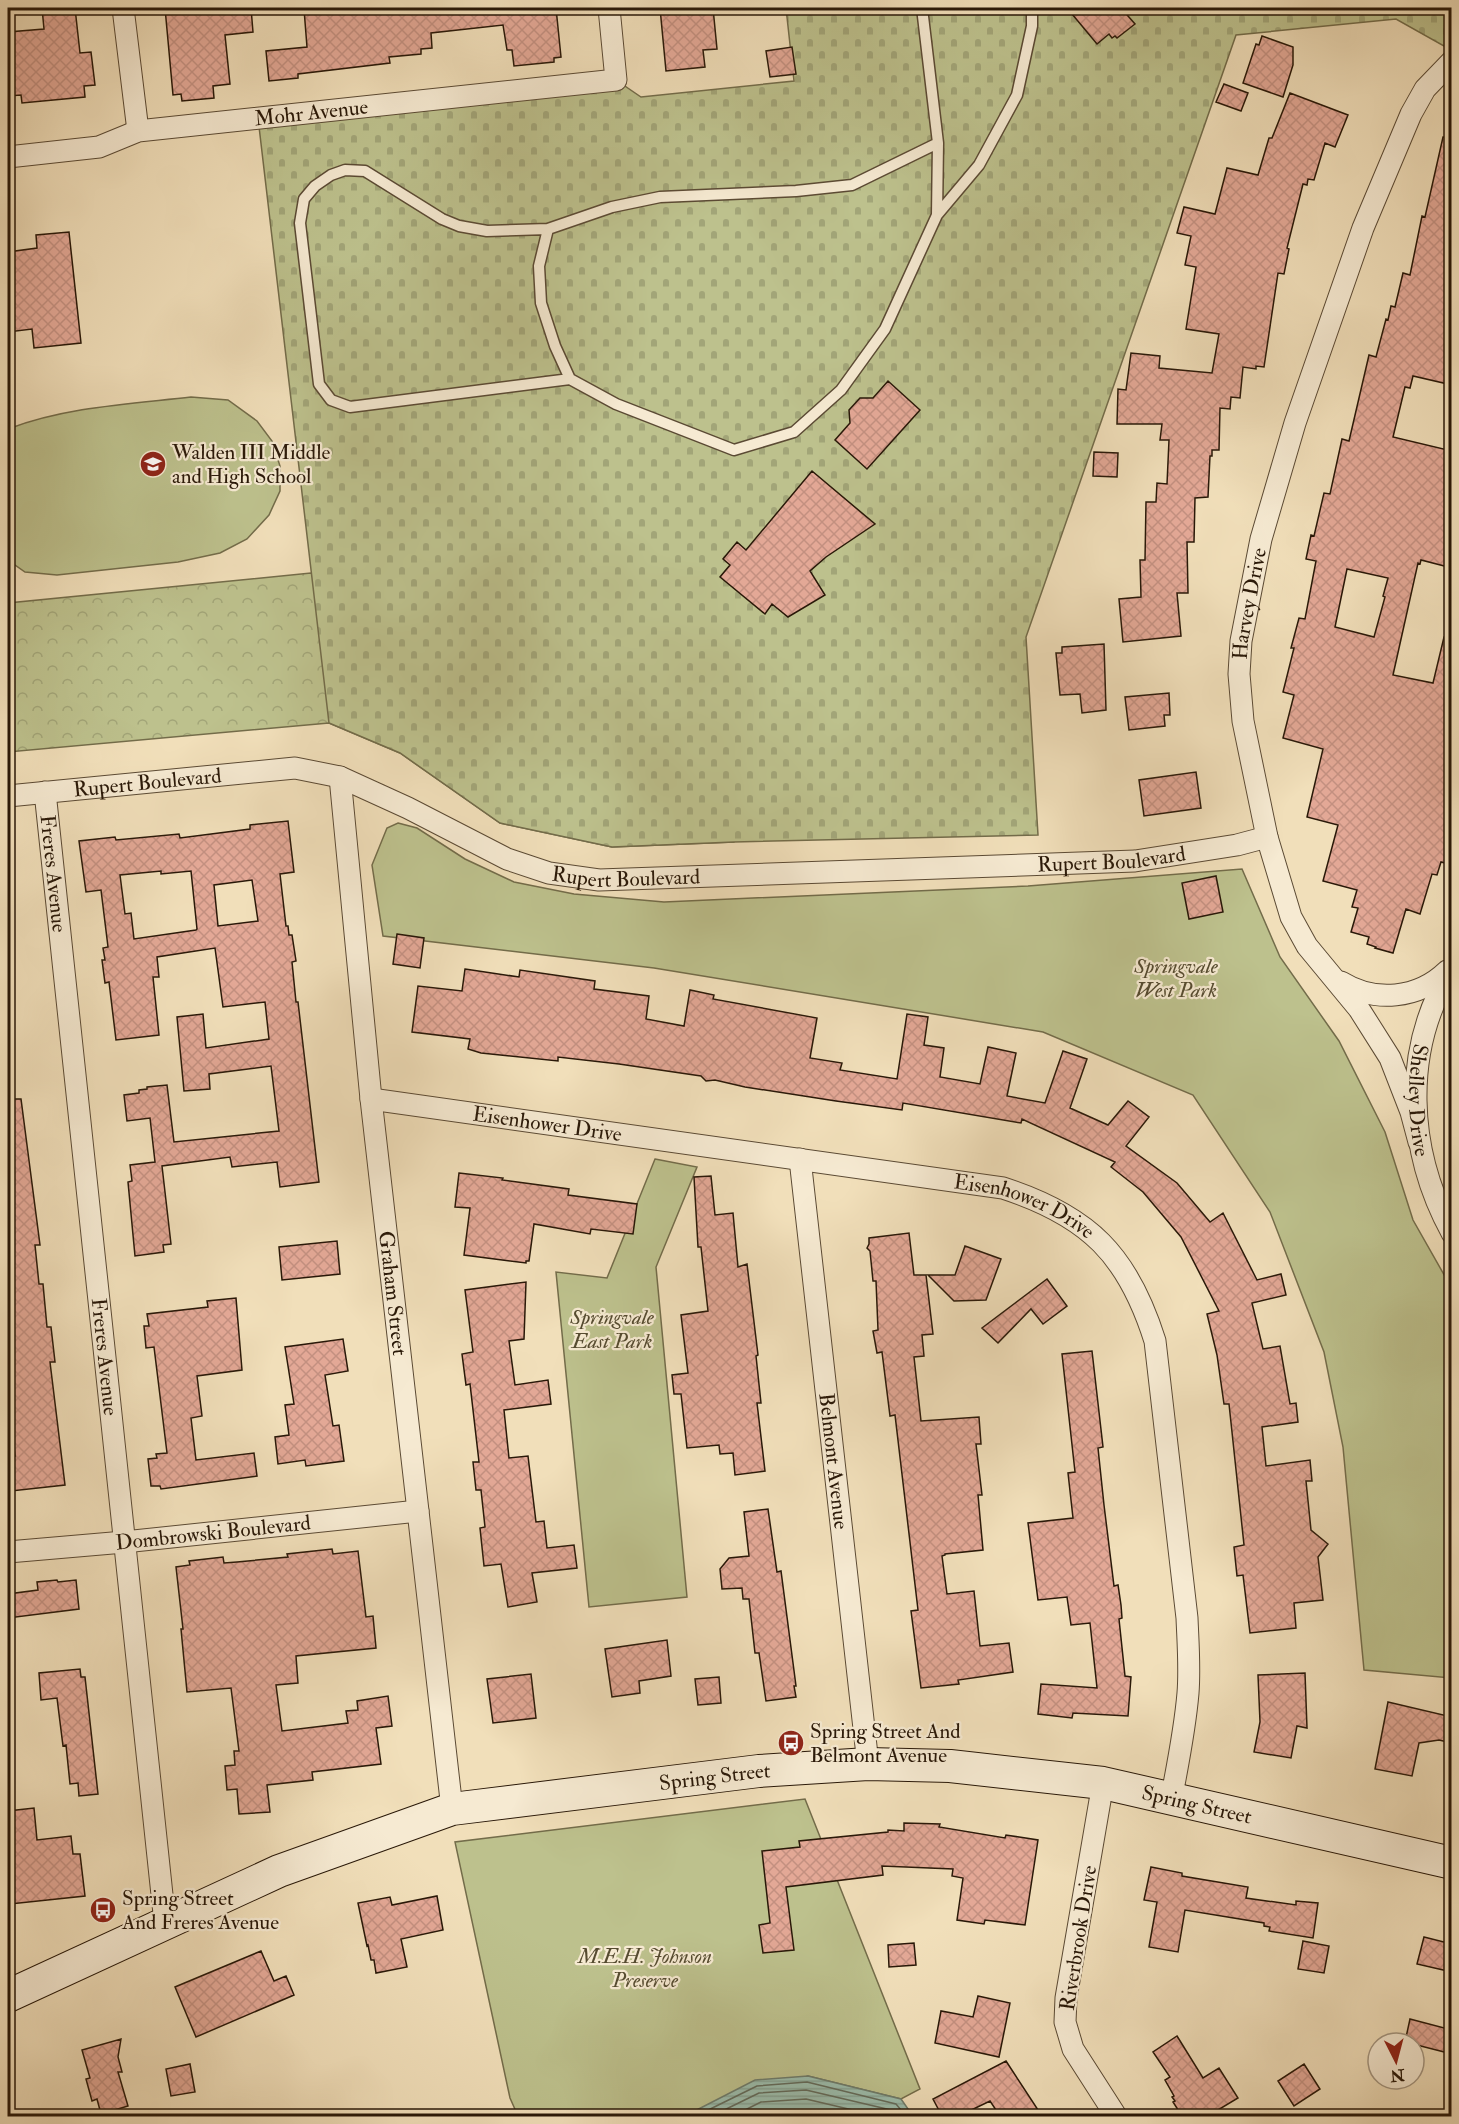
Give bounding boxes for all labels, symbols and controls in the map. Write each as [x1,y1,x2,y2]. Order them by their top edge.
street label: Mohr Avenue [253,94,370,132]
place label: Walden III Middle and High School [171,439,330,490]
school or university icon: Walden III Middle and High School [138,449,168,479]
street label: Harvey Drive [1227,545,1273,660]
street label: Rupert Boulevard [72,762,223,804]
street label: Freres Avenue [33,813,73,934]
street label: Rupert Boulevard [1037,840,1188,878]
street label: Rupert Boulevard [550,861,701,894]
park label: Springvale West Park [1133,953,1219,1004]
street label: Shelley Drive [1402,1042,1435,1159]
street label: Eisenhower Drive [471,1100,624,1148]
street label: Eisenhower Drive [952,1168,1101,1245]
street label: Graham Street [372,1230,413,1357]
street label: Freres Avenue [85,1297,124,1417]
park label: Springvale East Park [569,1304,655,1355]
street label: Belmont Avenue [812,1392,855,1531]
street label: Dombrowski Boulevard [114,1509,313,1557]
place label: Spring Street And Belmont Avenue [810,1718,961,1769]
bus stop icon: Spring Street And Belmont Avenue [776,1728,806,1758]
street label: Spring Street [658,1757,771,1797]
street label: Spring Street [1139,1779,1254,1831]
street label: Riverbrook Drive [1054,1863,1103,2013]
place label: Spring Street And Freres Avenue [121,1885,279,1936]
bus stop icon: Spring Street And Freres Avenue [88,1895,118,1925]
park label: M.E.H. Johnson Preserve [576,1943,712,1994]
north arrow [1366,2031,1426,2091]
text: N [1389,2064,1407,2086]

